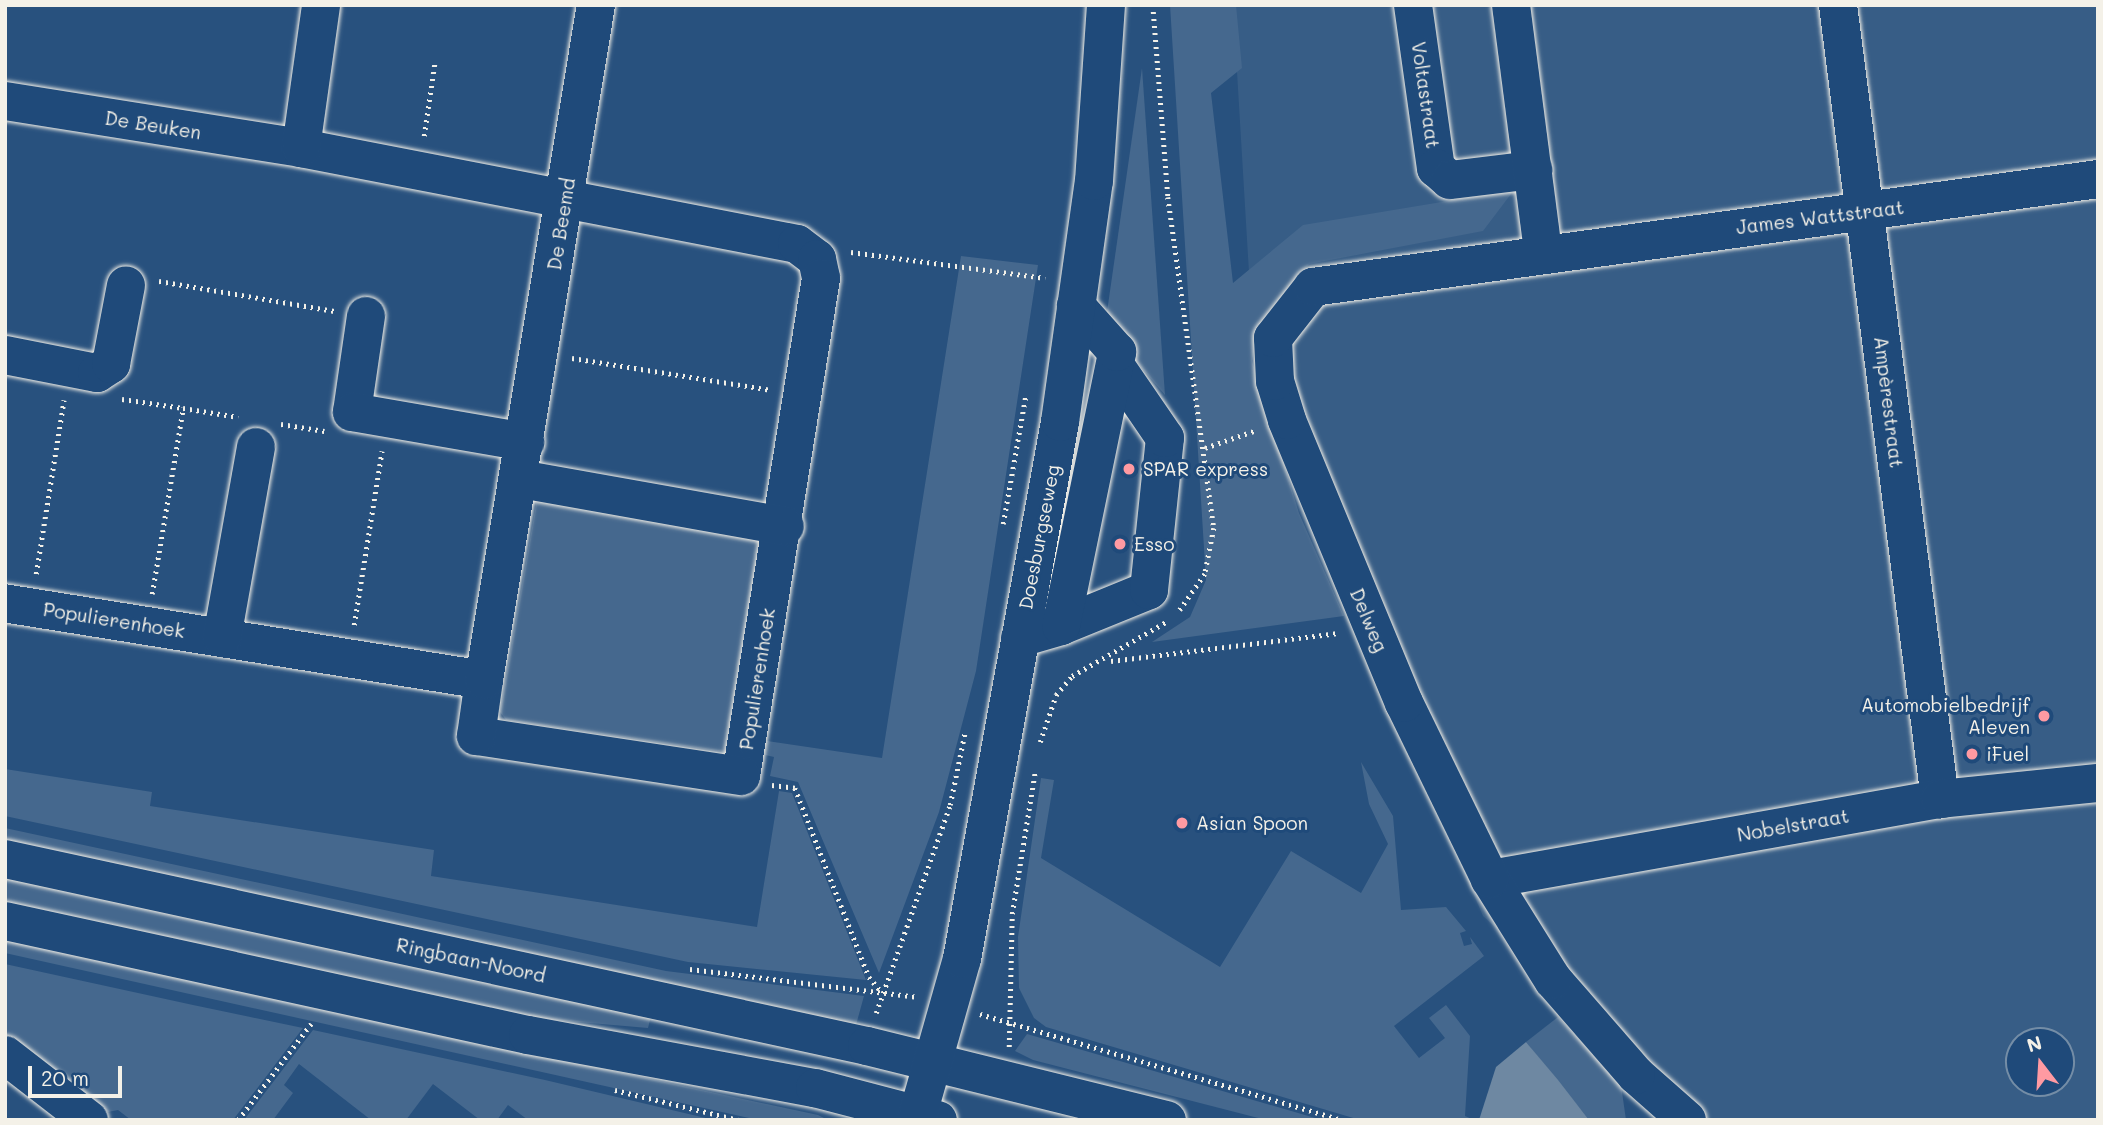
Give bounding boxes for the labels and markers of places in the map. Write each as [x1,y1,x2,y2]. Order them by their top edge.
place label: SPAR express [1143,458,1268,480]
marker: SPAR express [1121,461,1137,477]
place label: Esso [1134,533,1175,555]
marker: Esso [1112,536,1128,552]
place label: Automobielbedrijf Aleven [1861,694,2030,738]
marker: Automobielbedrijf Aleven [2036,708,2052,724]
place label: iFuel [1986,743,2029,765]
marker: iFuel [1964,746,1980,762]
place label: Asian Spoon [1196,812,1308,834]
marker: Asian Spoon [1174,815,1190,831]

